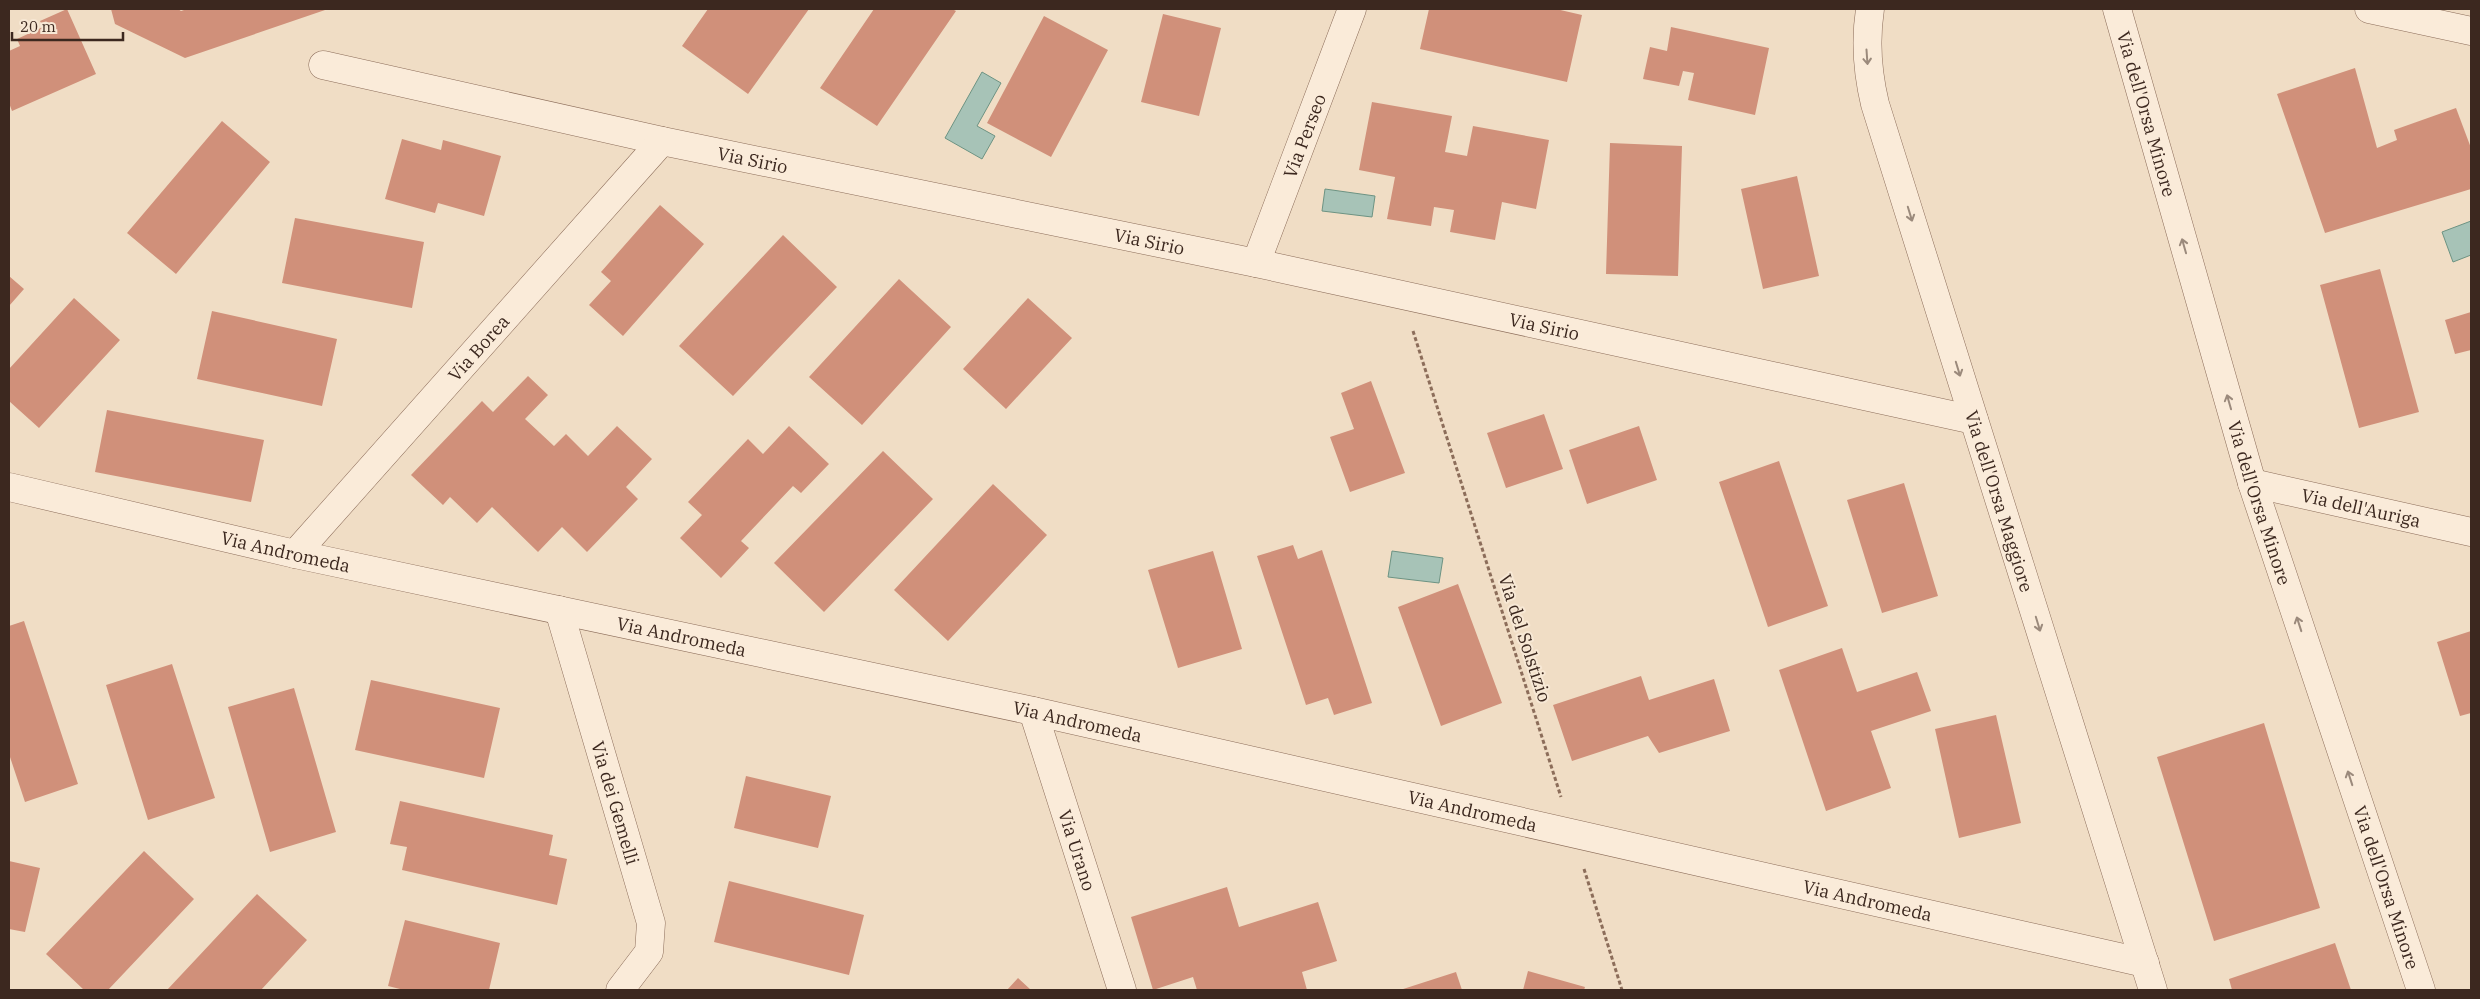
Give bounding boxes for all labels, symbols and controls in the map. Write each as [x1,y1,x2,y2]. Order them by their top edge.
scale bar [12,10,124,42]
text: 20 m [20,17,56,36]
street label: Via dell'Orsa Minore [2112,28,2181,199]
one-way arrow [1863,49,1872,65]
street label: Via Perseo [1278,90,1330,181]
street label: Via Sirio [715,141,790,178]
one-way arrow [1905,205,1915,221]
street label: Via Sirio [1112,223,1187,260]
one-way arrow [2179,238,2189,254]
street label: Via Sirio [1507,307,1582,345]
street label: Via Borea [443,310,514,386]
one-way arrow [1954,360,1964,376]
one-way arrow [2223,394,2233,410]
street label: Via dell'Orsa Maggiore [1960,408,2039,595]
street label: Via dell'Orsa Minore [2223,418,2297,588]
street label: Via dell'Auriga [2299,483,2423,532]
street label: Via Andromeda [219,526,353,577]
street label: Via del Solstizio [1493,571,1557,705]
street label: Via Andromeda [615,611,749,661]
one-way arrow [2034,616,2044,632]
one-way arrow [2293,616,2303,632]
street label: Via Andromeda [1011,696,1145,747]
street label: Via dei Gemelli [587,738,645,868]
one-way arrow [2345,771,2354,786]
street label: Via Andromeda [1406,785,1540,836]
street label: Via dell'Orsa Minore [2349,802,2425,972]
street label: Via Urano [1054,807,1101,894]
street label: Via Andromeda [1801,874,1935,926]

